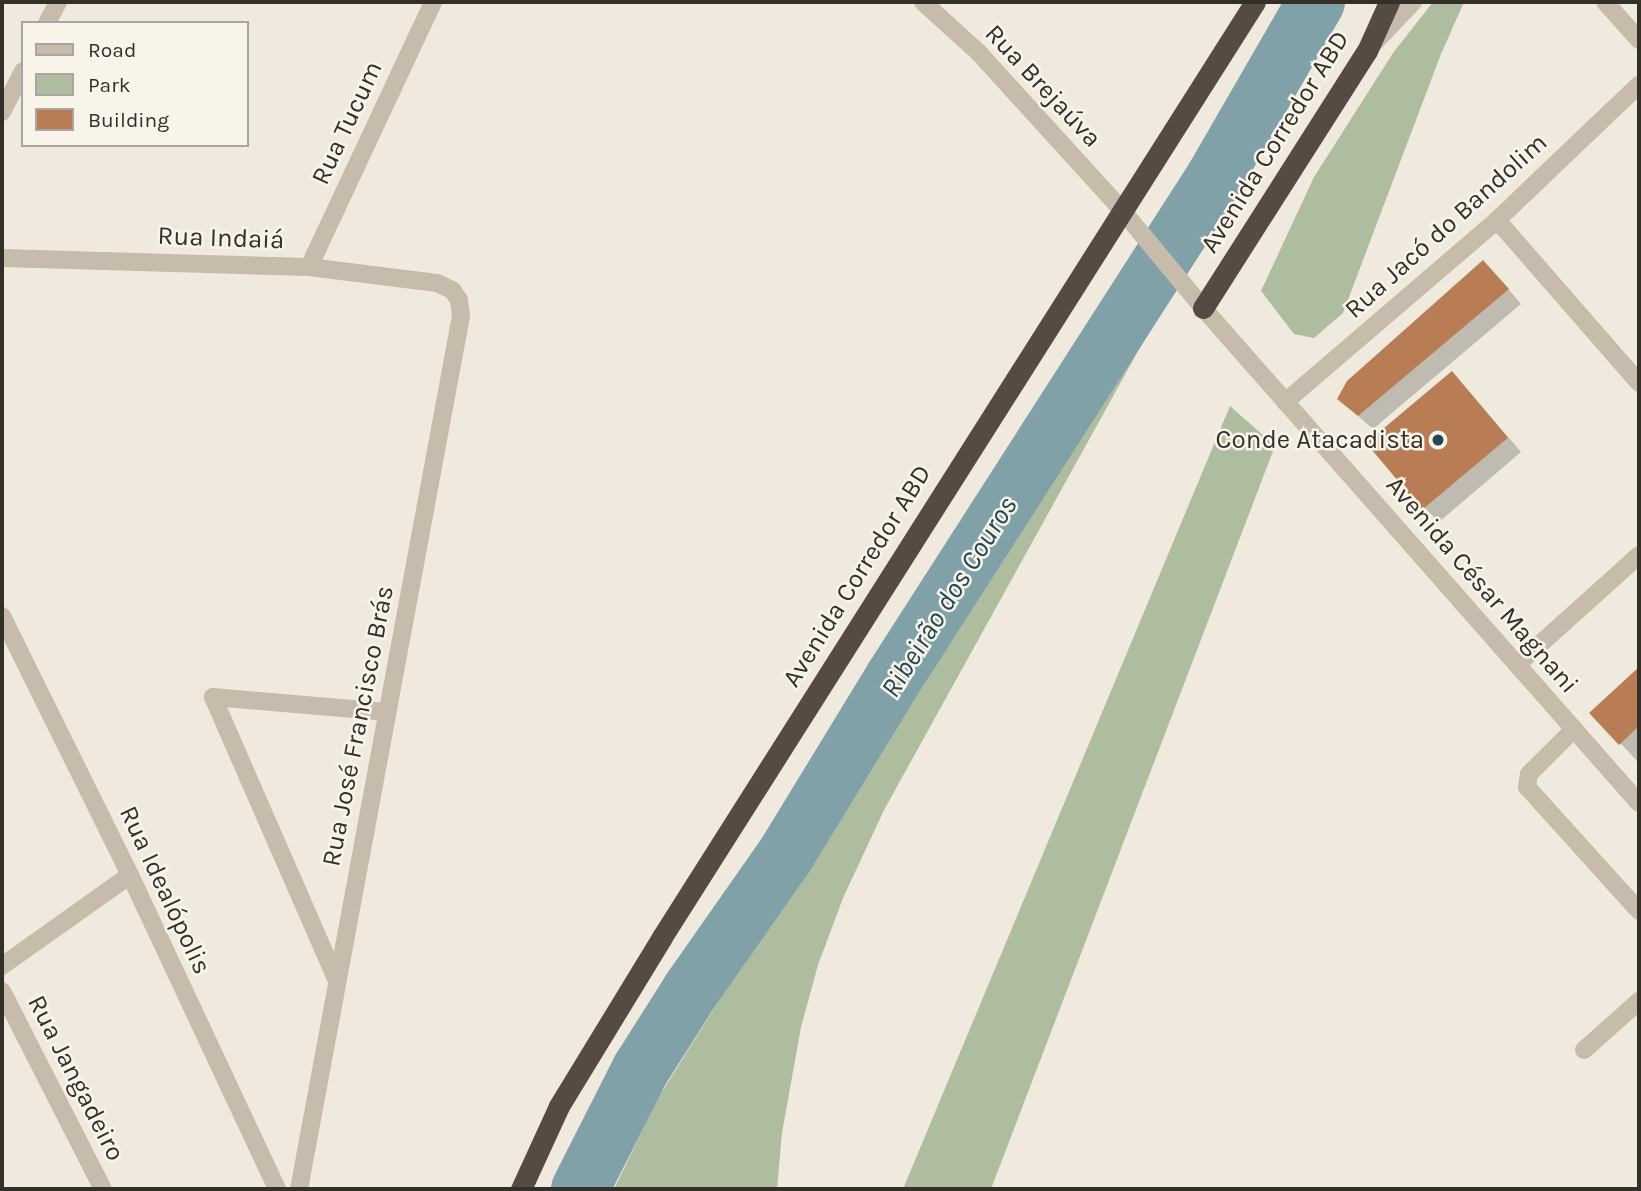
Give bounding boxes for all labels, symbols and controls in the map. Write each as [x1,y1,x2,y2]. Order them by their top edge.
street label: Rua Brejaúva [978,18,1108,154]
legend [21,21,248,147]
street label: Avenida Corredor ABD [1194,25,1356,259]
text: Road [88,38,136,62]
street label: Rua Tucum [305,56,389,190]
text: Park [88,73,131,97]
text: Building [88,108,169,132]
street label: Rua Jacó do Bandolim [1338,127,1554,325]
street label: Rua Indaiá [157,220,285,256]
place label: Conde Atacadista [1216,424,1424,456]
marker: Conde Atacadista [1430,432,1446,448]
street label: Avenida Corredor ABD [776,459,938,693]
street label: Avenida César Magnani [1379,470,1585,700]
water label: Ribeirão dos Couros [874,490,1024,704]
street label: Rua José Francisco Brás [315,583,401,869]
street label: Rua Idealópolis [112,801,218,979]
street label: Rua Jangadeiro [21,990,131,1166]

